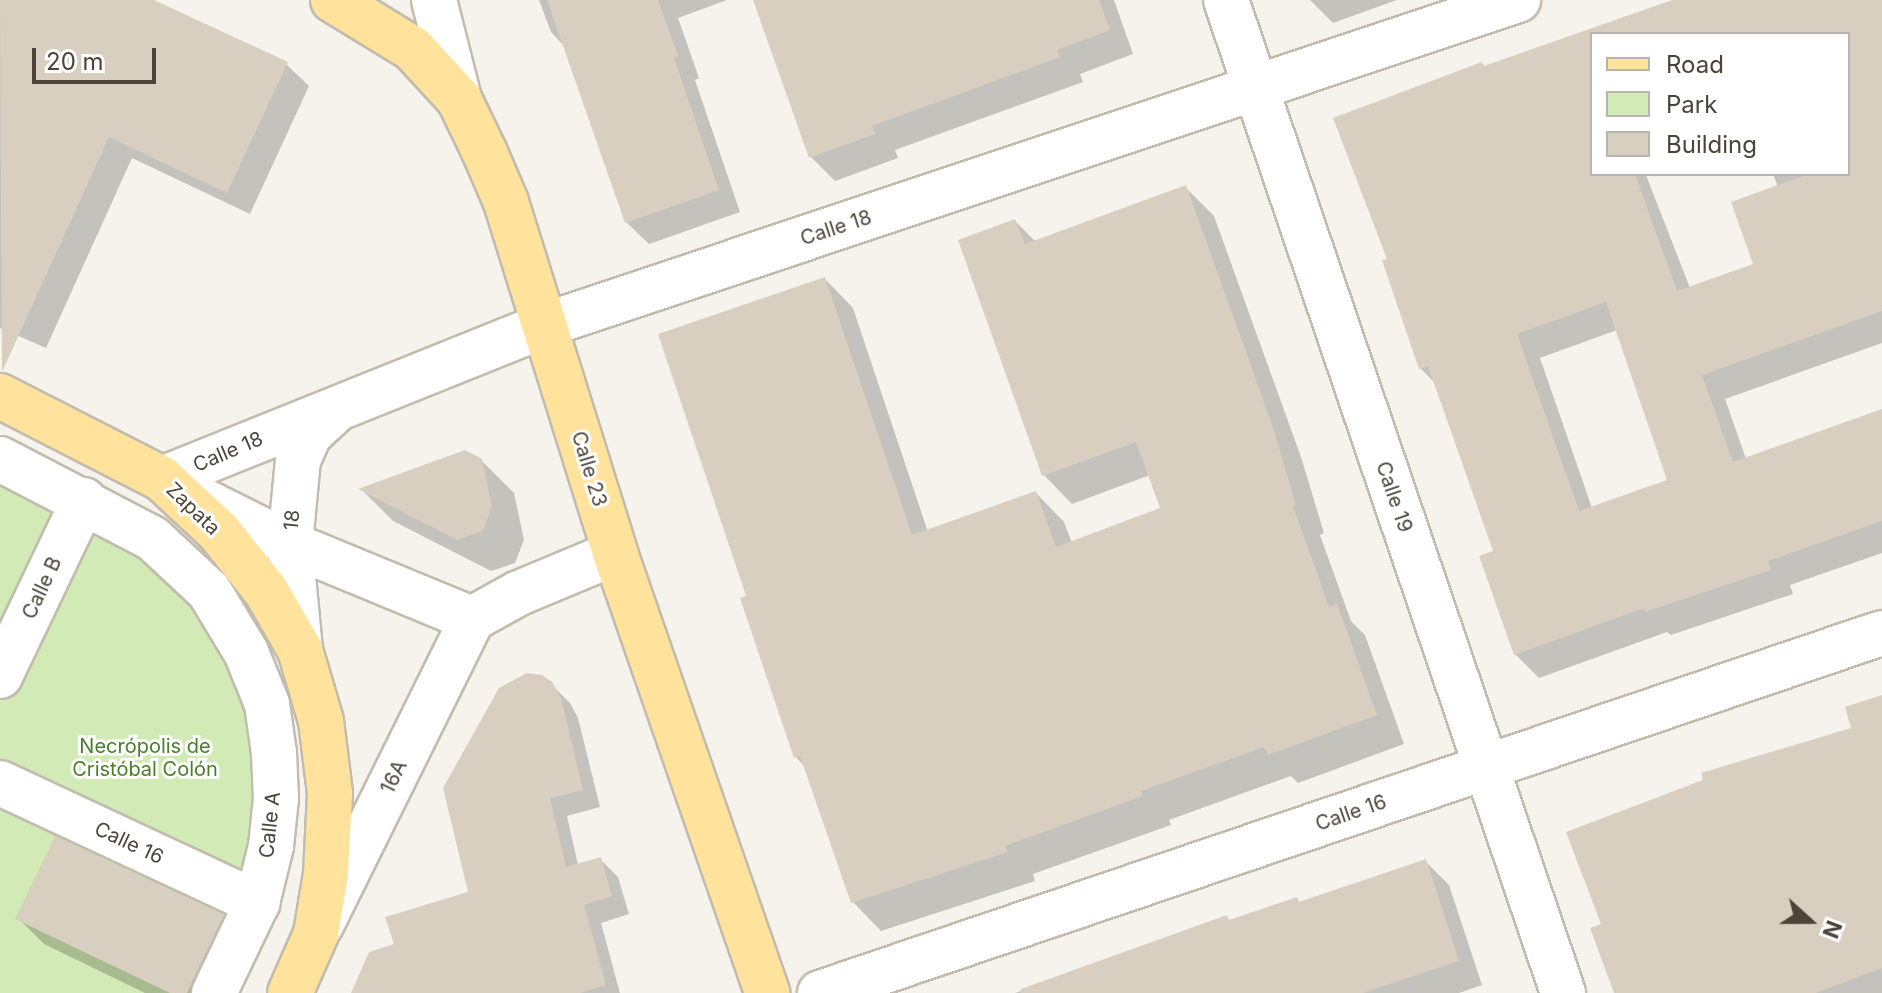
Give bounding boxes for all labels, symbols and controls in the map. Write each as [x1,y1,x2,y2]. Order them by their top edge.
scale bar [36,32,160,82]
legend [1590,32,1850,176]
text: 20 m [46,47,104,76]
text: Road [1666,50,1724,79]
text: Park [1666,90,1717,119]
text: Building [1666,130,1757,159]
street label: Calle 18 [797,205,875,251]
street label: Calle 18 [190,427,266,477]
street label: Calle 23 [566,429,612,509]
street label: Calle 19 [1371,458,1417,536]
street label: Zapata [161,478,225,540]
street label: 18 [279,509,305,531]
street label: Calle B [17,553,67,623]
park label: Necrópolis de Cristóbal Colón [72,735,218,782]
street label: 16A [376,756,412,798]
street label: Calle 16 [1312,790,1390,836]
street label: Calle A [255,791,285,859]
street label: Calle 16 [91,817,167,869]
north arrow [1770,881,1850,961]
text: N [1817,917,1848,942]

